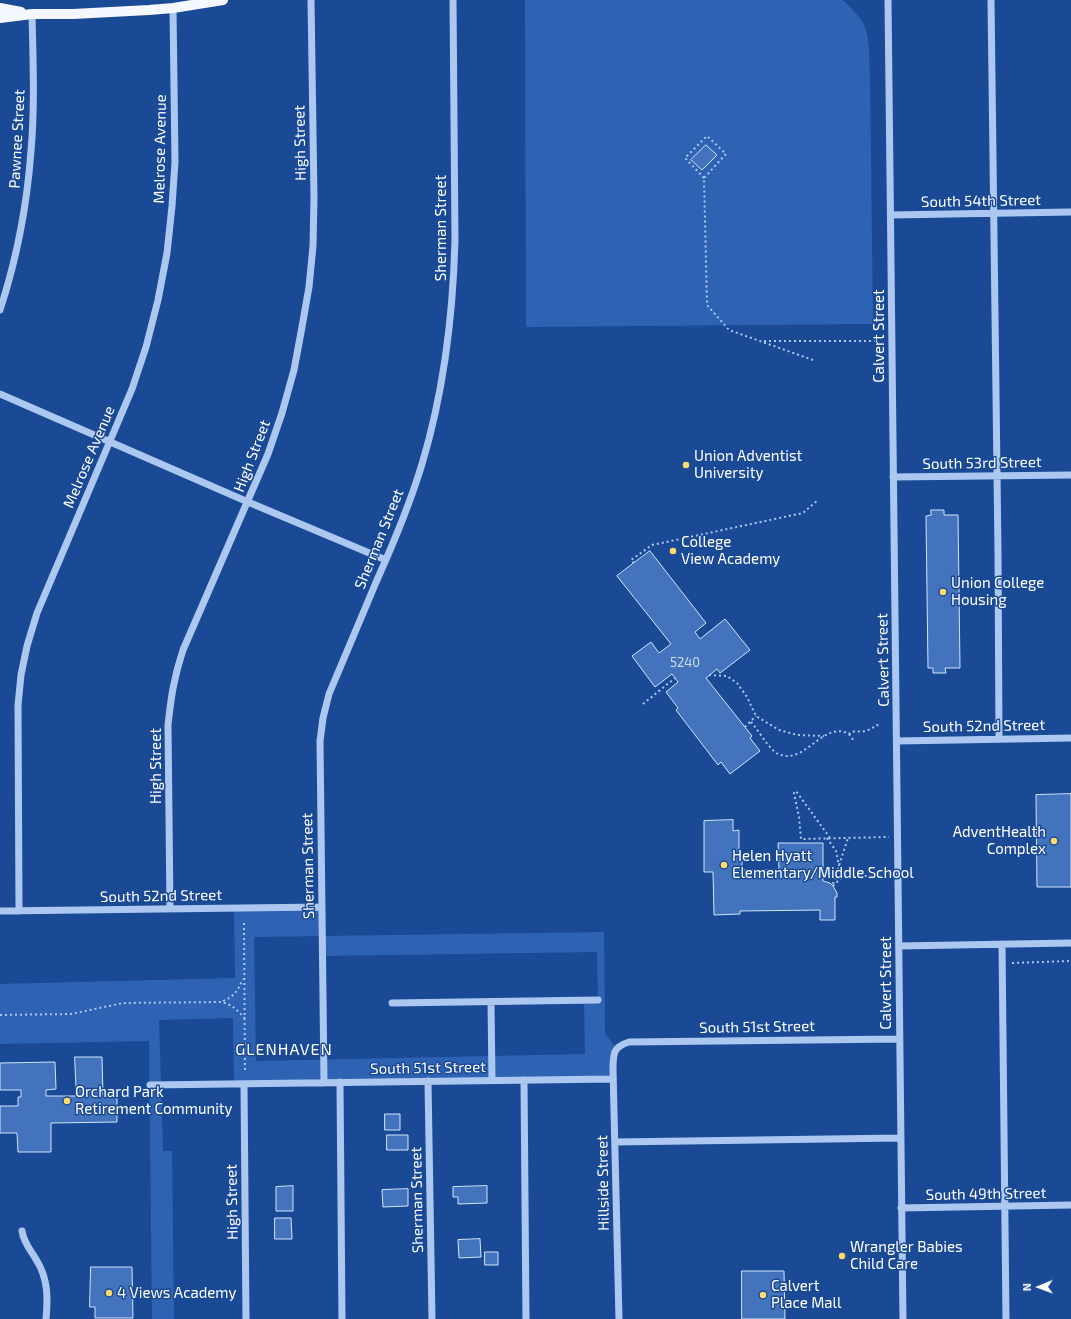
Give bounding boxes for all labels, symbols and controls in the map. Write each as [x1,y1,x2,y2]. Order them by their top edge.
street label: Pawnee Street [5,89,29,189]
street label: Melrose Avenue [150,94,170,204]
street label: High Street [290,105,310,181]
street label: Sherman Street [432,175,450,281]
street label: South 54th Street [921,191,1041,211]
street label: Calvert Street [870,289,888,383]
street label: Melrose Avenue [59,403,119,511]
street label: High Street [230,417,274,495]
place label: Union Adventist University [694,447,802,482]
street label: South 53rd Street [922,453,1042,473]
marker: Union Adventist University [681,460,691,470]
street label: Sherman Street [351,486,407,592]
place label: College View Academy [681,533,780,568]
marker: College View Academy [668,546,678,556]
place label: Union College Housing [951,574,1044,609]
marker: Union College Housing [938,587,948,597]
street label: Calvert Street [873,613,893,707]
house number: 5240 [670,655,700,671]
street label: South 52nd Street [923,716,1045,736]
street label: High Street [147,728,165,804]
street label: Sherman Street [298,813,318,919]
place label: AdventHealth Complex [953,823,1046,858]
marker: AdventHealth Complex [1049,836,1059,846]
place label: Helen Hyatt Elementary/Middle School [732,847,914,882]
marker: Helen Hyatt Elementary/Middle School [719,860,729,870]
street label: South 52nd Street [100,886,222,906]
street label: Calvert Street [877,936,895,1030]
street label: South 51st Street [699,1017,815,1037]
district label: GLENHAVEN [235,1040,333,1060]
street label: South 51st Street [370,1058,486,1078]
place label: Orchard Park Retirement Community [75,1083,233,1118]
marker: Orchard Park Retirement Community [62,1096,72,1106]
street label: Hillside Street [593,1135,613,1231]
street label: Sherman Street [407,1147,427,1253]
street label: High Street [222,1164,242,1240]
street label: South 49th Street [926,1184,1046,1204]
place label: Wrangler Babies Child Care [850,1238,963,1273]
marker: Wrangler Babies Child Care [837,1251,847,1261]
north arrow [1019,1267,1059,1307]
place label: Calvert Place Mall [771,1277,841,1312]
text: N [1020,1283,1033,1291]
place label: 4 Views Academy [117,1284,236,1302]
marker: 4 Views Academy [104,1288,114,1298]
marker: Calvert Place Mall [758,1290,768,1300]

